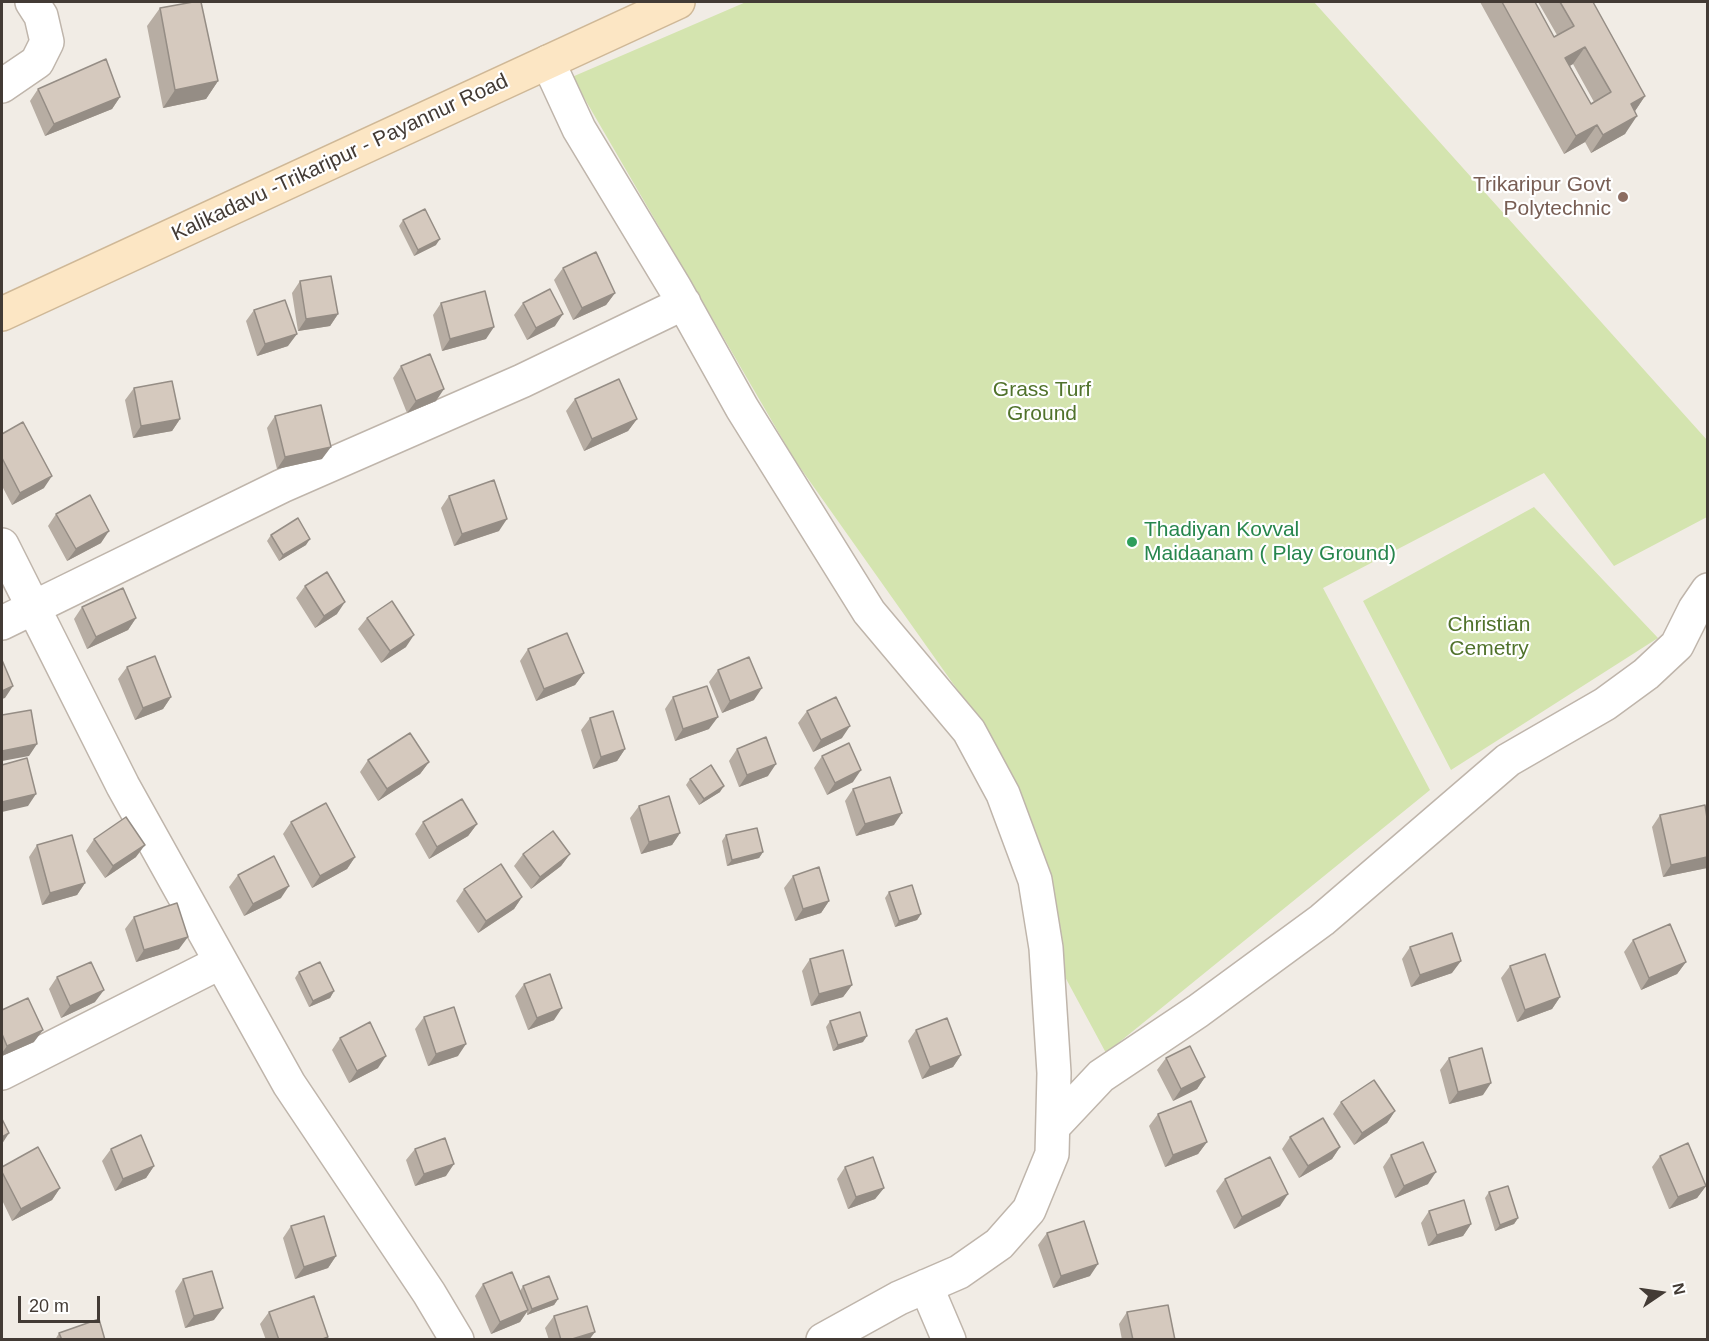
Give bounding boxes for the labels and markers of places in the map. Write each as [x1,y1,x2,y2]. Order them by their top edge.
place label: Trikaripur Govt Polytechnic [1473,172,1611,222]
marker: Trikaripur Govt Polytechnic [1616,190,1630,204]
place label: Thadiyan Kovval Maidaanam ( Play Ground) [1144,517,1396,567]
marker: Thadiyan Kovval Maidaanam ( Play Ground) [1125,535,1139,549]

